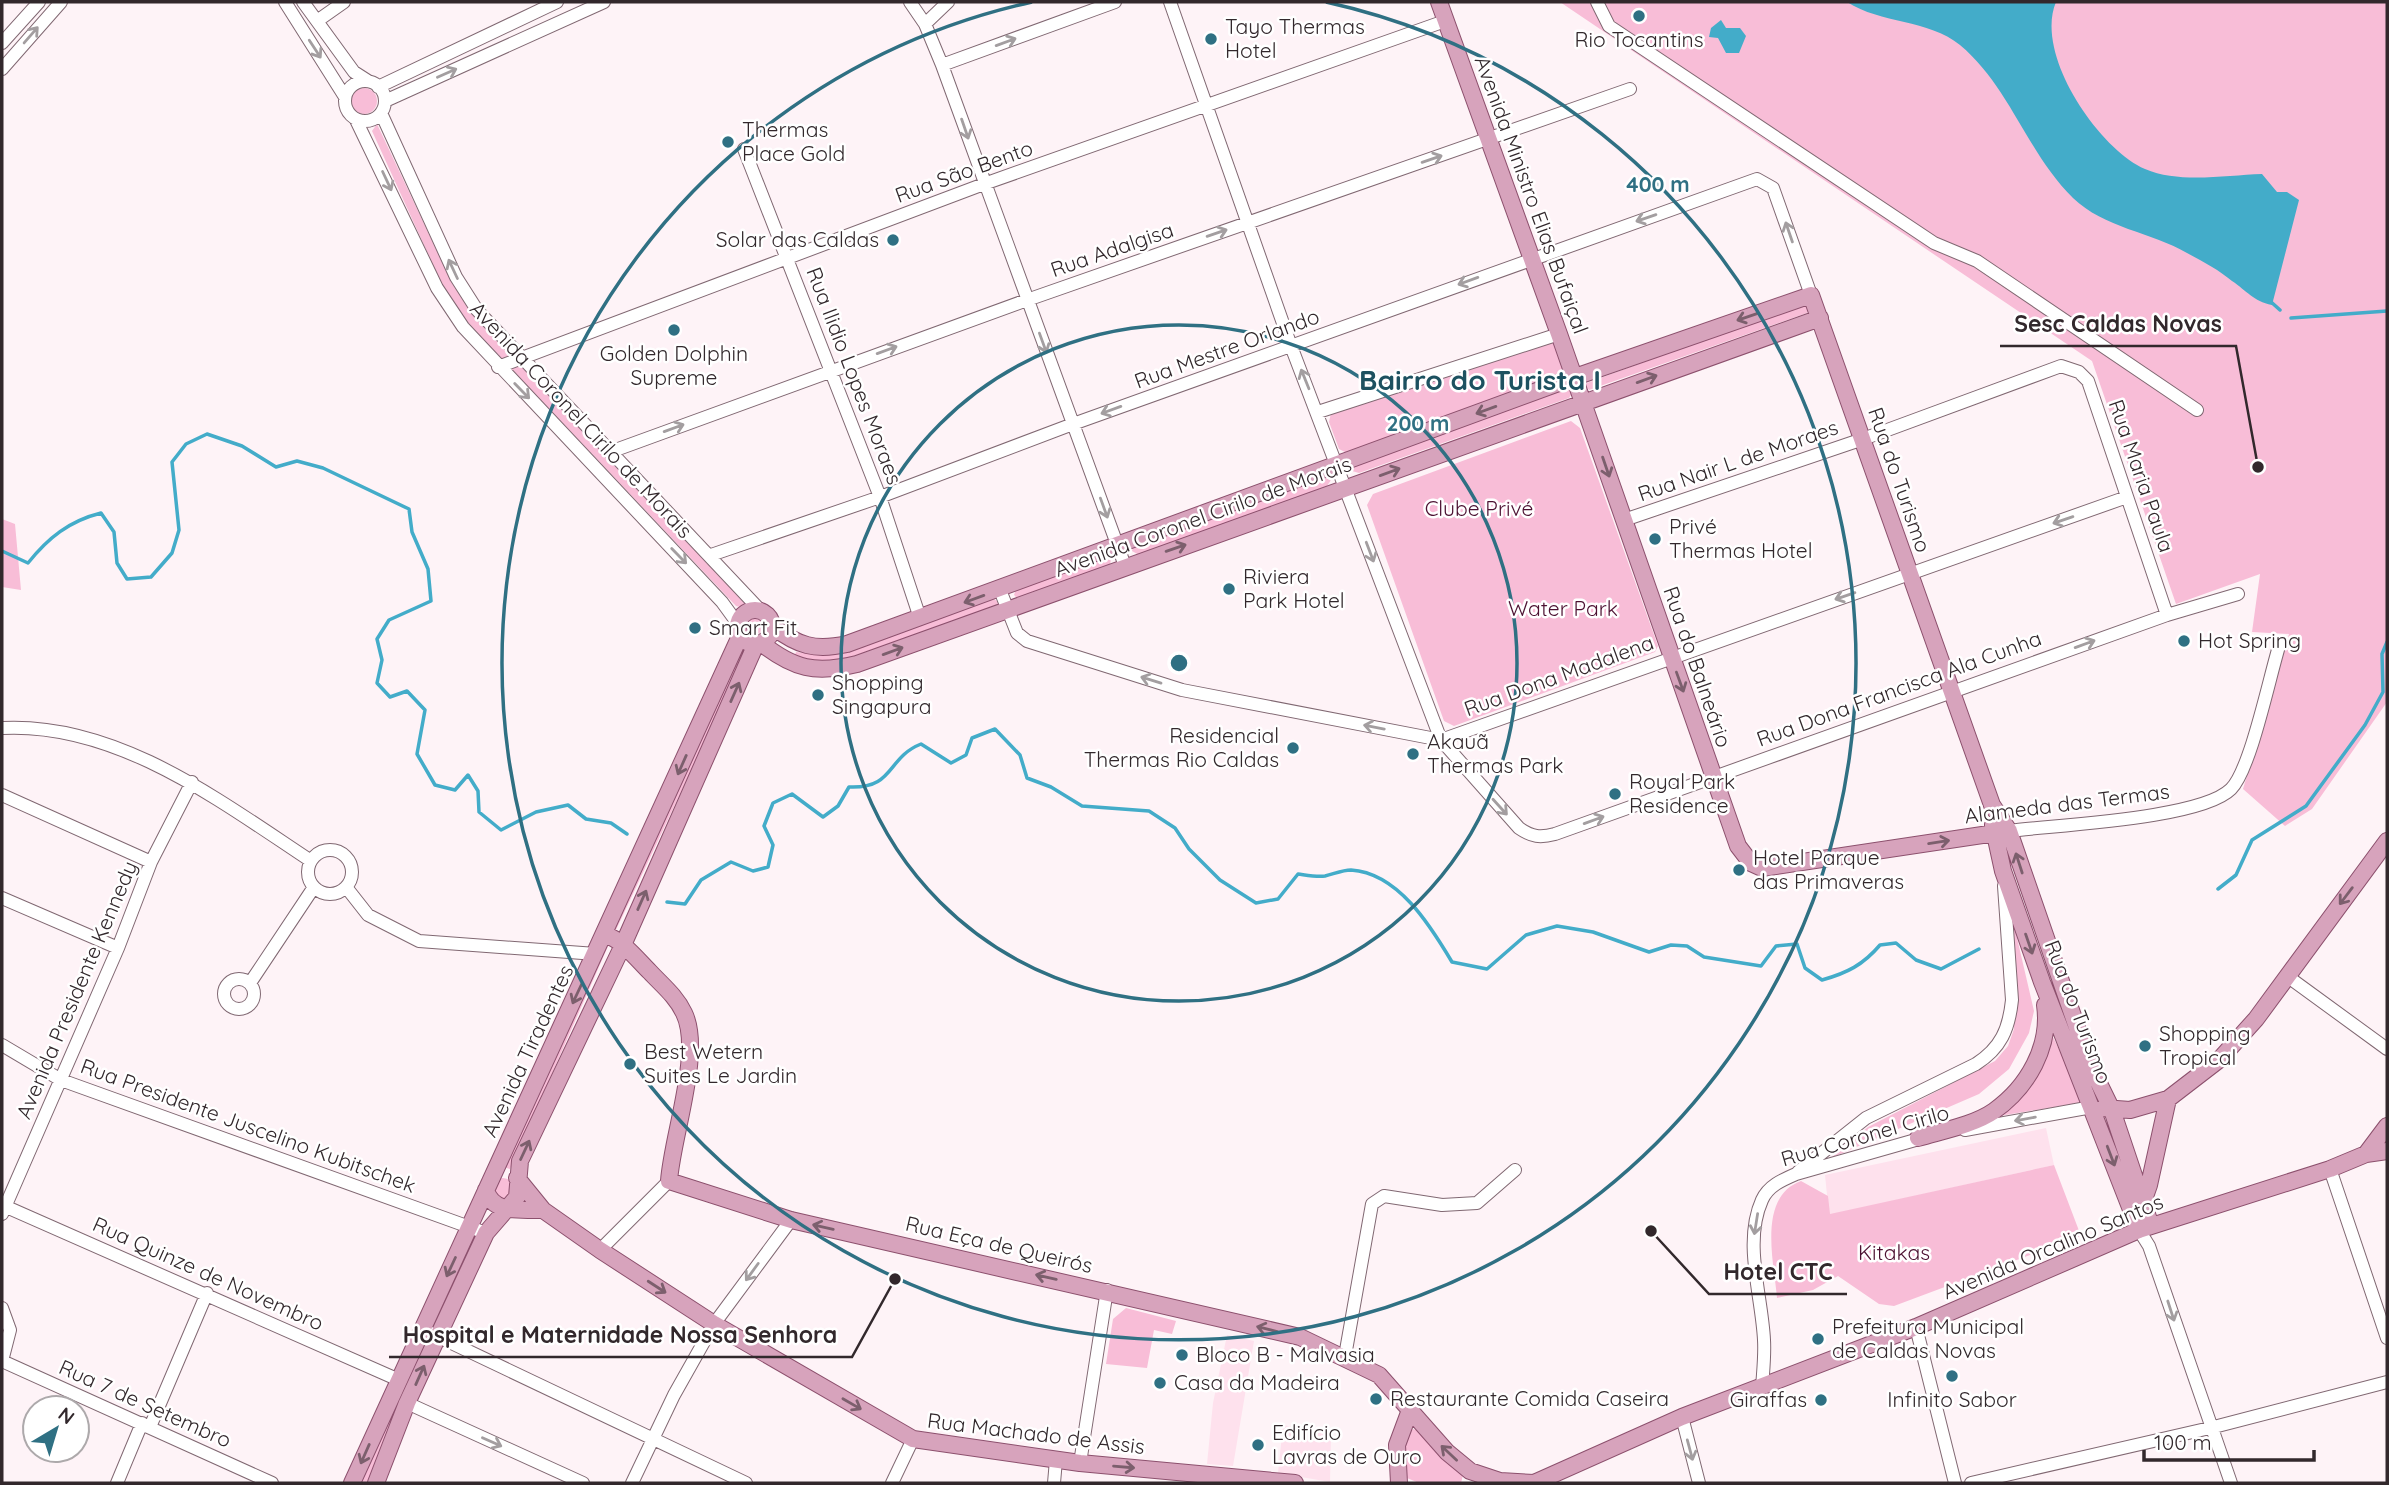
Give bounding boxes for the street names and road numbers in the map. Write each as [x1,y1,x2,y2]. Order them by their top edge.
street label: Avenida Ministro Elias Bufaiçal [1470,52,1594,337]
street label: Rua São Bento [891,134,1036,208]
street label: Rua Adalgisa [1047,216,1177,282]
street label: Rua Ilidio Lopes Moraes [801,263,908,488]
street label: Avenida Coronel Cirilo de Morais [465,296,698,543]
street label: Rua Mestre Orlando [1131,303,1323,394]
street label: Rua Maria Paula [2104,396,2180,555]
street label: Rua do Turismo [1863,404,1937,556]
street label: Rua Nair L de Moraes [1634,414,1841,507]
street label: Avenida Coronel Cirilo de Morais [1051,450,1355,582]
street label: Rua do Balneário [1658,583,1738,751]
street label: Rua Dona Francisca Ala Cunha [1753,624,2045,752]
street label: Rua Dona Madalena [1460,629,1657,721]
street label: Alameda das Termas [1963,778,2171,828]
street label: Avenida Presidente Kennedy [10,857,142,1123]
street label: Rua do Turismo [2040,936,2118,1087]
street label: Avenida Tiradentes [476,960,578,1141]
street label: Rua Presidente Juscelino Kubitschek [77,1052,419,1198]
street label: Rua Coronel Cirilo [1778,1099,1952,1171]
street label: Avenida Orcalino Santos [1938,1188,2167,1304]
street label: Rua Quinze de Novembro [89,1210,328,1336]
street label: Rua Eça de Queirós [903,1210,1095,1278]
street label: Rua 7 de Setembro [55,1353,236,1453]
street label: Rua Machado de Assis [926,1407,1146,1459]

